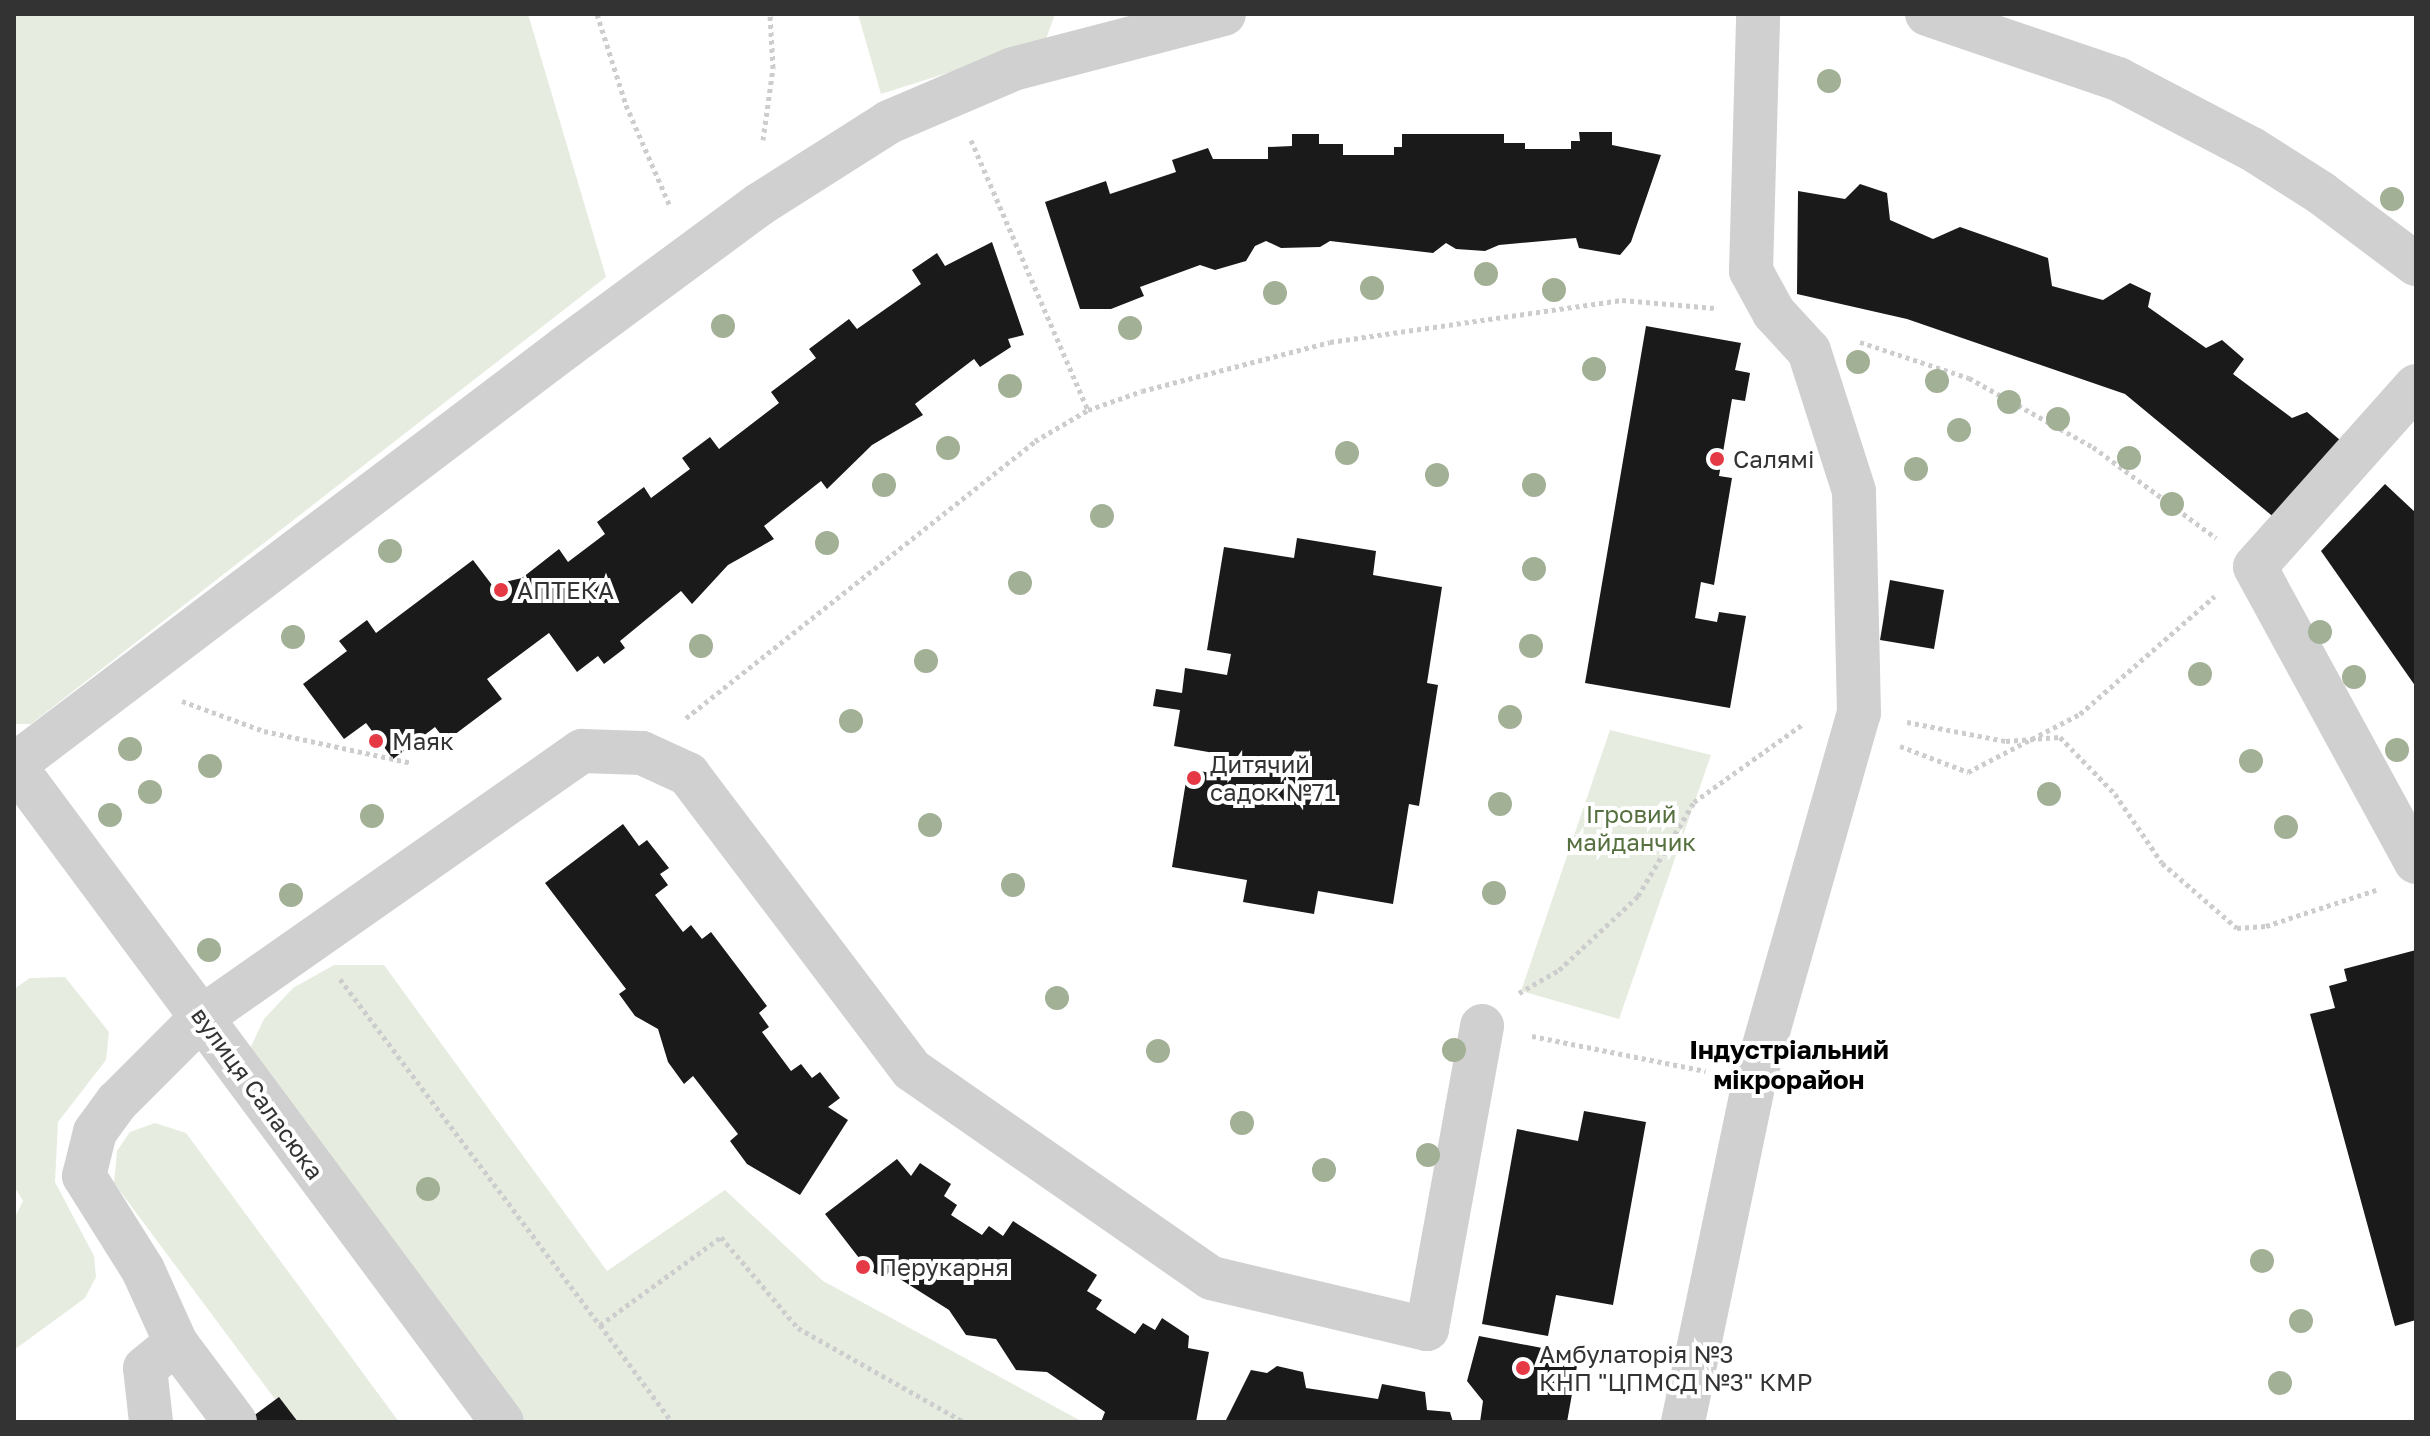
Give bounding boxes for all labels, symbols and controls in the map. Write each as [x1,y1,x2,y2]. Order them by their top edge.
place label: Салямі [1733,445,1814,473]
marker: Салямі [1708,450,1726,468]
place label: АПТЕКА [517,576,614,604]
marker: АПТЕКА [492,581,510,599]
place label: Маяк [392,727,454,755]
marker: Маяк [367,732,385,750]
place label: Дитячий садок №71 [1210,750,1336,806]
marker: Дитячий садок №71 [1185,769,1203,787]
park label: Ігровий майданчик [1566,800,1696,856]
street label: вулиця Саласюка [186,1001,330,1185]
district label: Індустріальний мікрорайон [1689,1034,1889,1096]
place label: Перукарня [879,1253,1009,1281]
marker: Перукарня [854,1258,872,1276]
place label: Амбулаторія №3 КНП "ЦПМСД №3" КМР [1539,1340,1812,1396]
marker: Амбулаторія №3 КНП "ЦПМСД №3" КМР [1514,1359,1532,1377]

